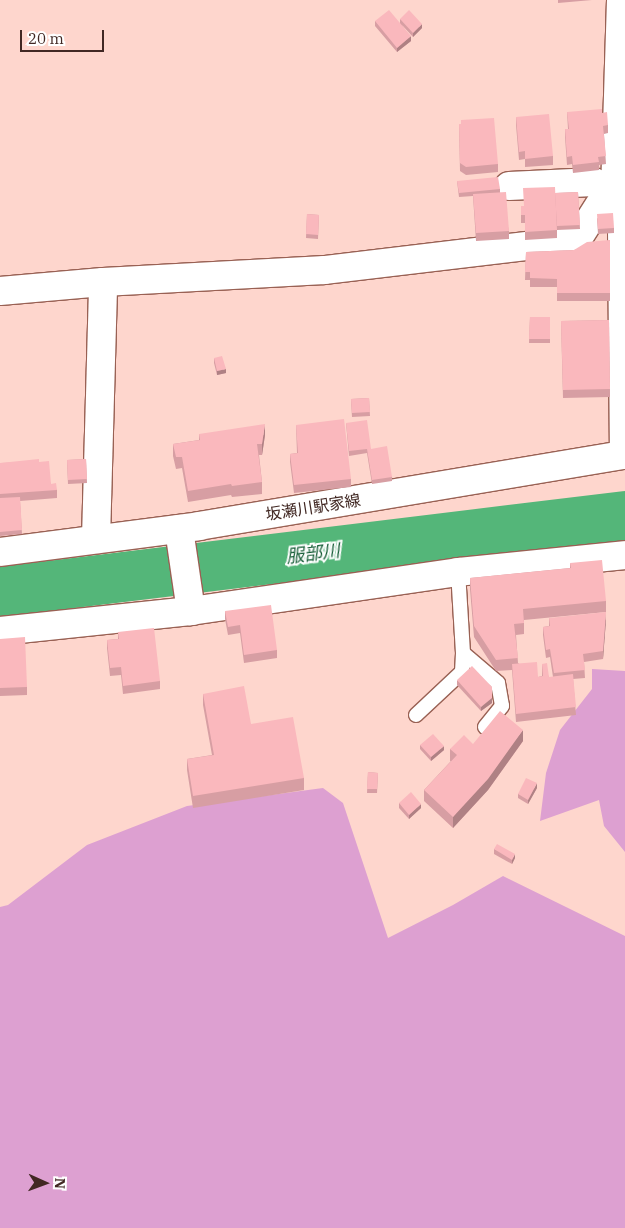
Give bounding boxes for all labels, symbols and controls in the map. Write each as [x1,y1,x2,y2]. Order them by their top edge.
scale bar [22,20,106,52]
text: 20 m [28,29,64,48]
street label: 坂瀬川駅家線 [264,490,362,524]
water label: 服部川 [285,540,341,568]
north arrow [20,1158,70,1208]
text: N [51,1178,69,1189]

